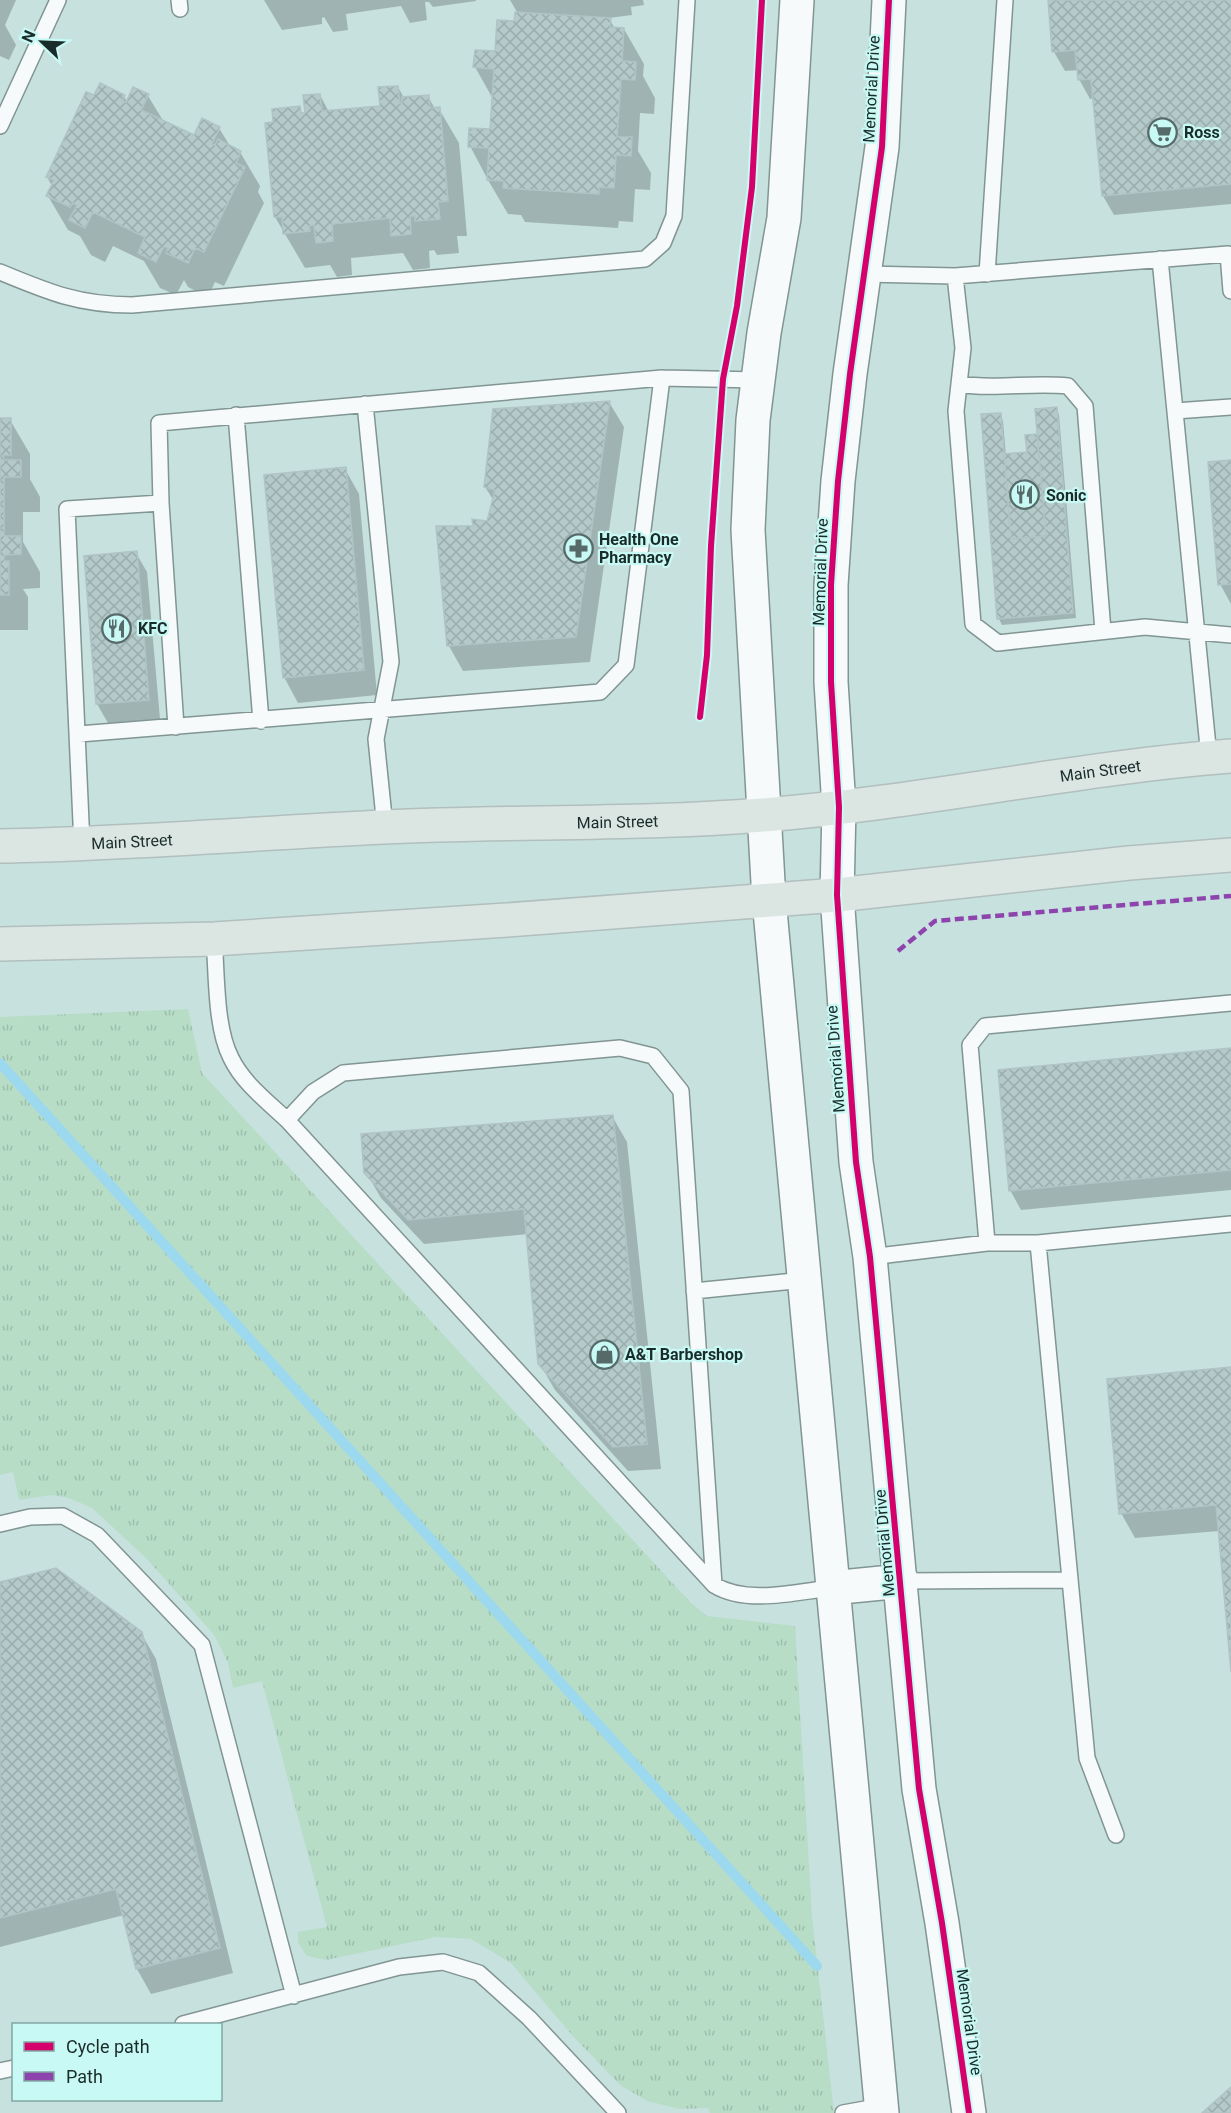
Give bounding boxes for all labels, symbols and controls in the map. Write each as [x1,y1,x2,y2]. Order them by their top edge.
north arrow [12,12,72,72]
text: N [18,27,40,45]
street label: Memorial Drive [859,35,884,143]
supermarket icon: Ross [1147,116,1179,148]
place label: Ross [1184,123,1220,142]
restaurant icon: Sonic [1009,479,1041,511]
place label: Sonic [1046,486,1086,505]
street label: Memorial Drive [809,518,832,626]
place label: Health One Pharmacy [599,530,679,567]
pharmacy icon: Health One Pharmacy [562,532,594,564]
restaurant icon: KFC [101,612,133,644]
place label: KFC [138,619,167,638]
street label: Main Street [1059,756,1142,786]
street label: Main Street [577,812,659,832]
street label: Main Street [91,830,173,853]
street label: Memorial Drive [822,1005,849,1113]
shop icon: A&T Barbershop [588,1338,620,1370]
place label: A&T Barbershop [625,1345,743,1364]
street label: Memorial Drive [870,1489,899,1597]
street label: Memorial Drive [953,1968,986,2077]
legend [12,2023,222,2101]
text: Cycle path [66,2036,150,2057]
text: Path [66,2066,103,2087]

